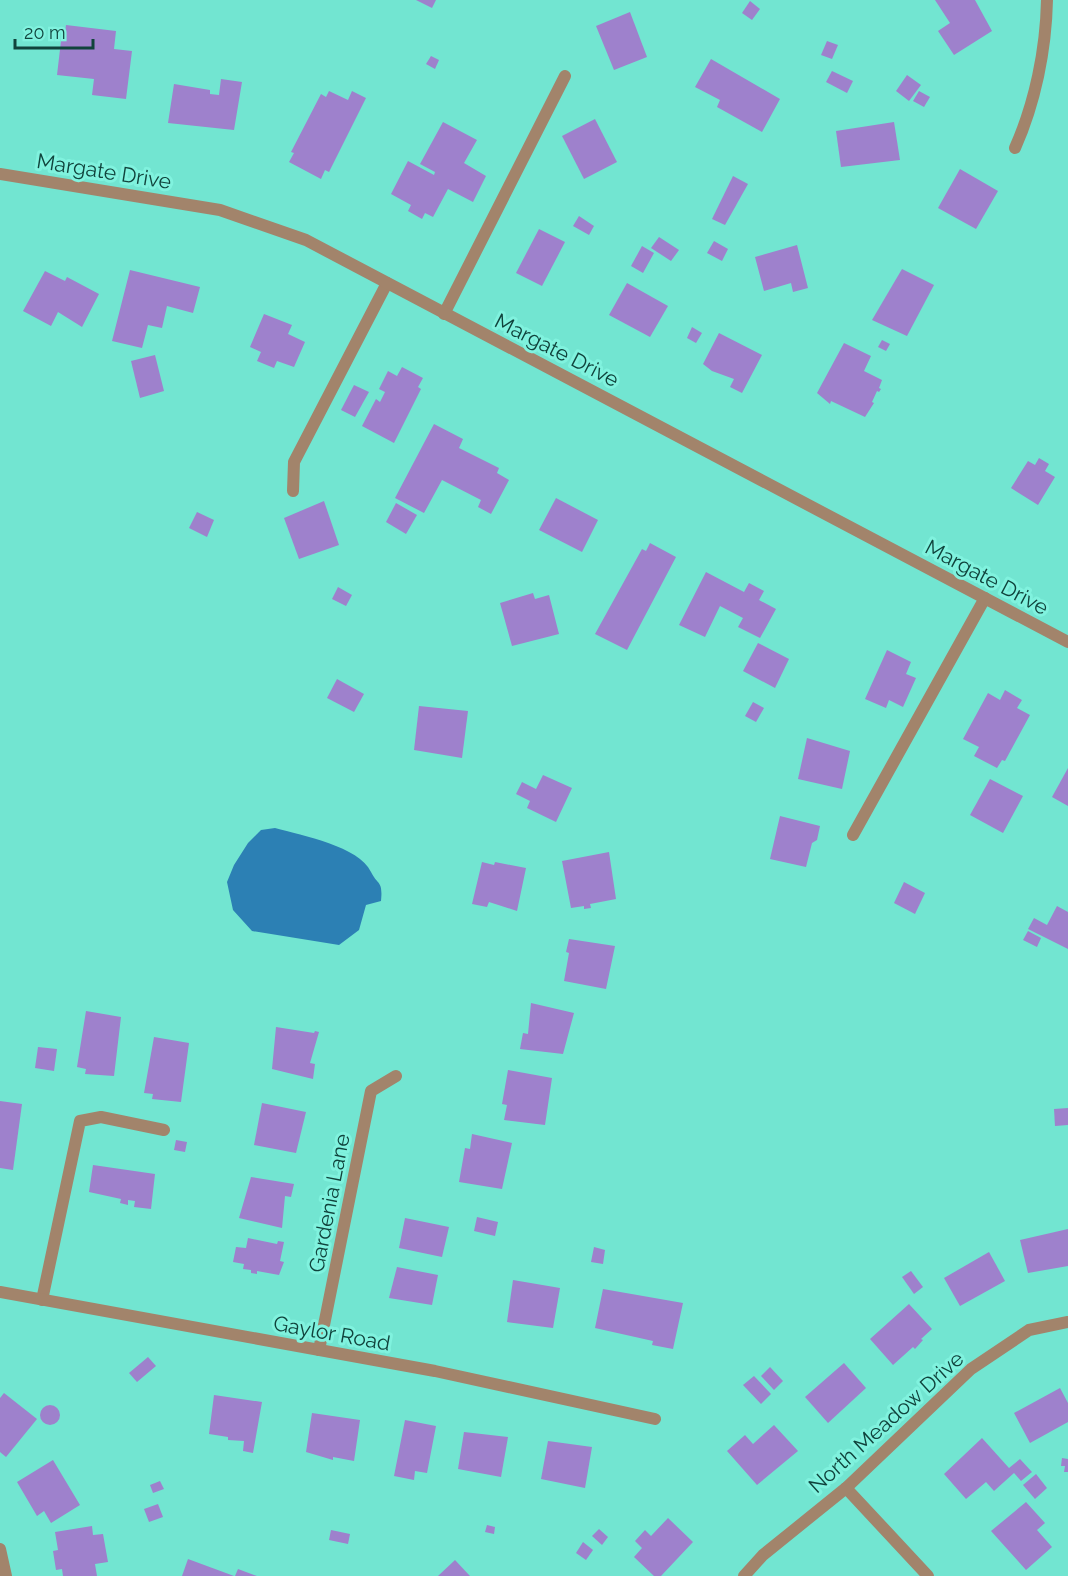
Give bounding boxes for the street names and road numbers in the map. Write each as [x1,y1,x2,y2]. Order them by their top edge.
street label: Margate Drive [35,148,173,194]
street label: Margate Drive [491,308,623,392]
street label: Margate Drive [921,534,1053,620]
street label: Gardenia Lane [303,1131,355,1275]
street label: Gaylor Road [272,1310,392,1356]
street label: North Meadow Drive [803,1346,969,1498]

